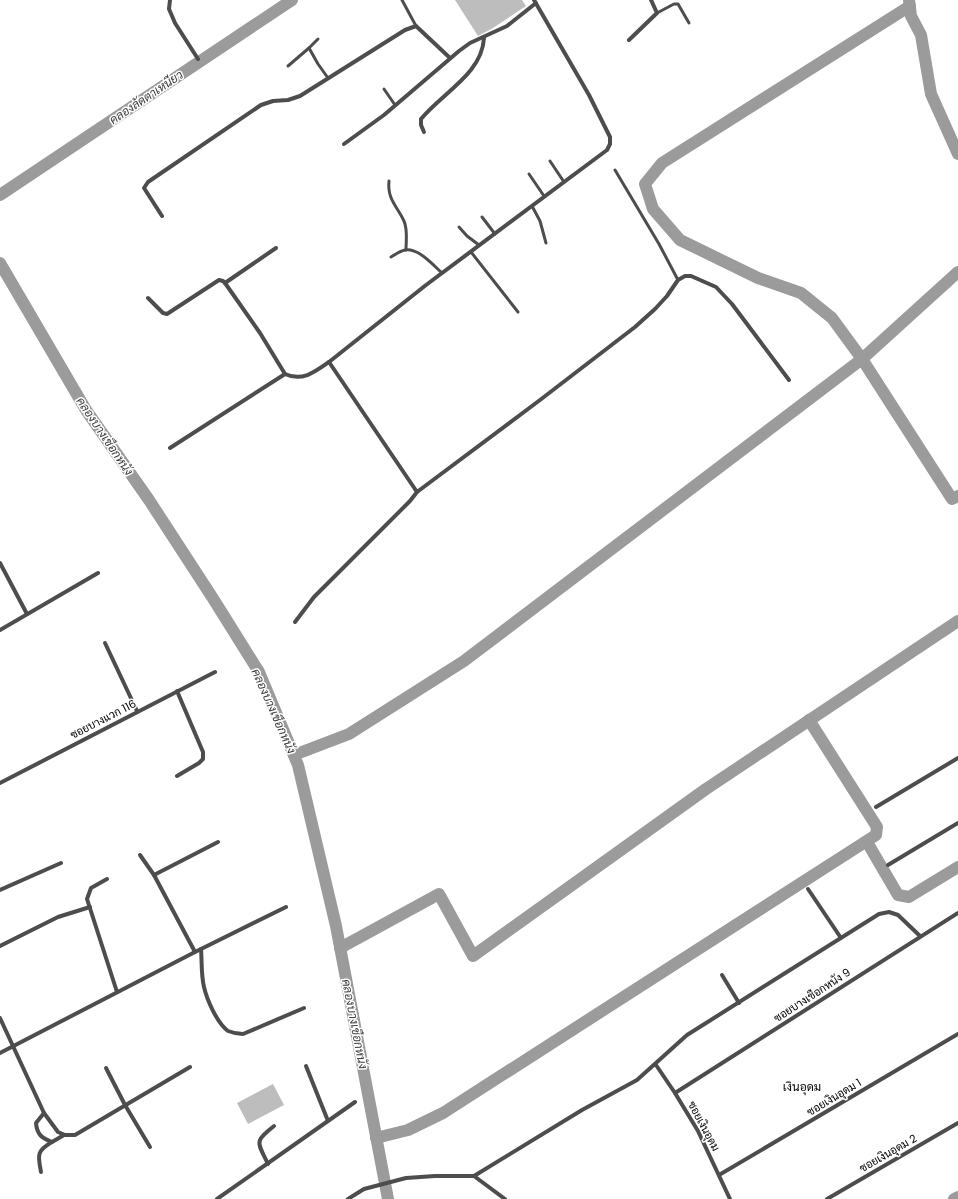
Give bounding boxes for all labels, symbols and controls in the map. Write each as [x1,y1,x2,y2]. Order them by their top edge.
water label: คลองลัดตาเหนียว [106,66,186,128]
water label: คลองบางเชือกหนัง [72,393,138,479]
water label: คลองบางเชือกหนัง [248,666,301,757]
street label: ซอยบางแวก 116 [67,695,139,743]
street label: ซอยบางเชือกหนัง 9 [770,964,854,1026]
water label: คลองบางเชือกหนัง [338,978,372,1071]
street label: ซอยเงินอุดม 1 [804,1074,865,1120]
district label: เงินอุดม [783,1078,821,1096]
street label: ซอยเงินอุดม [683,1098,724,1154]
street label: ซอยเงินอุดม 2 [856,1130,920,1177]

